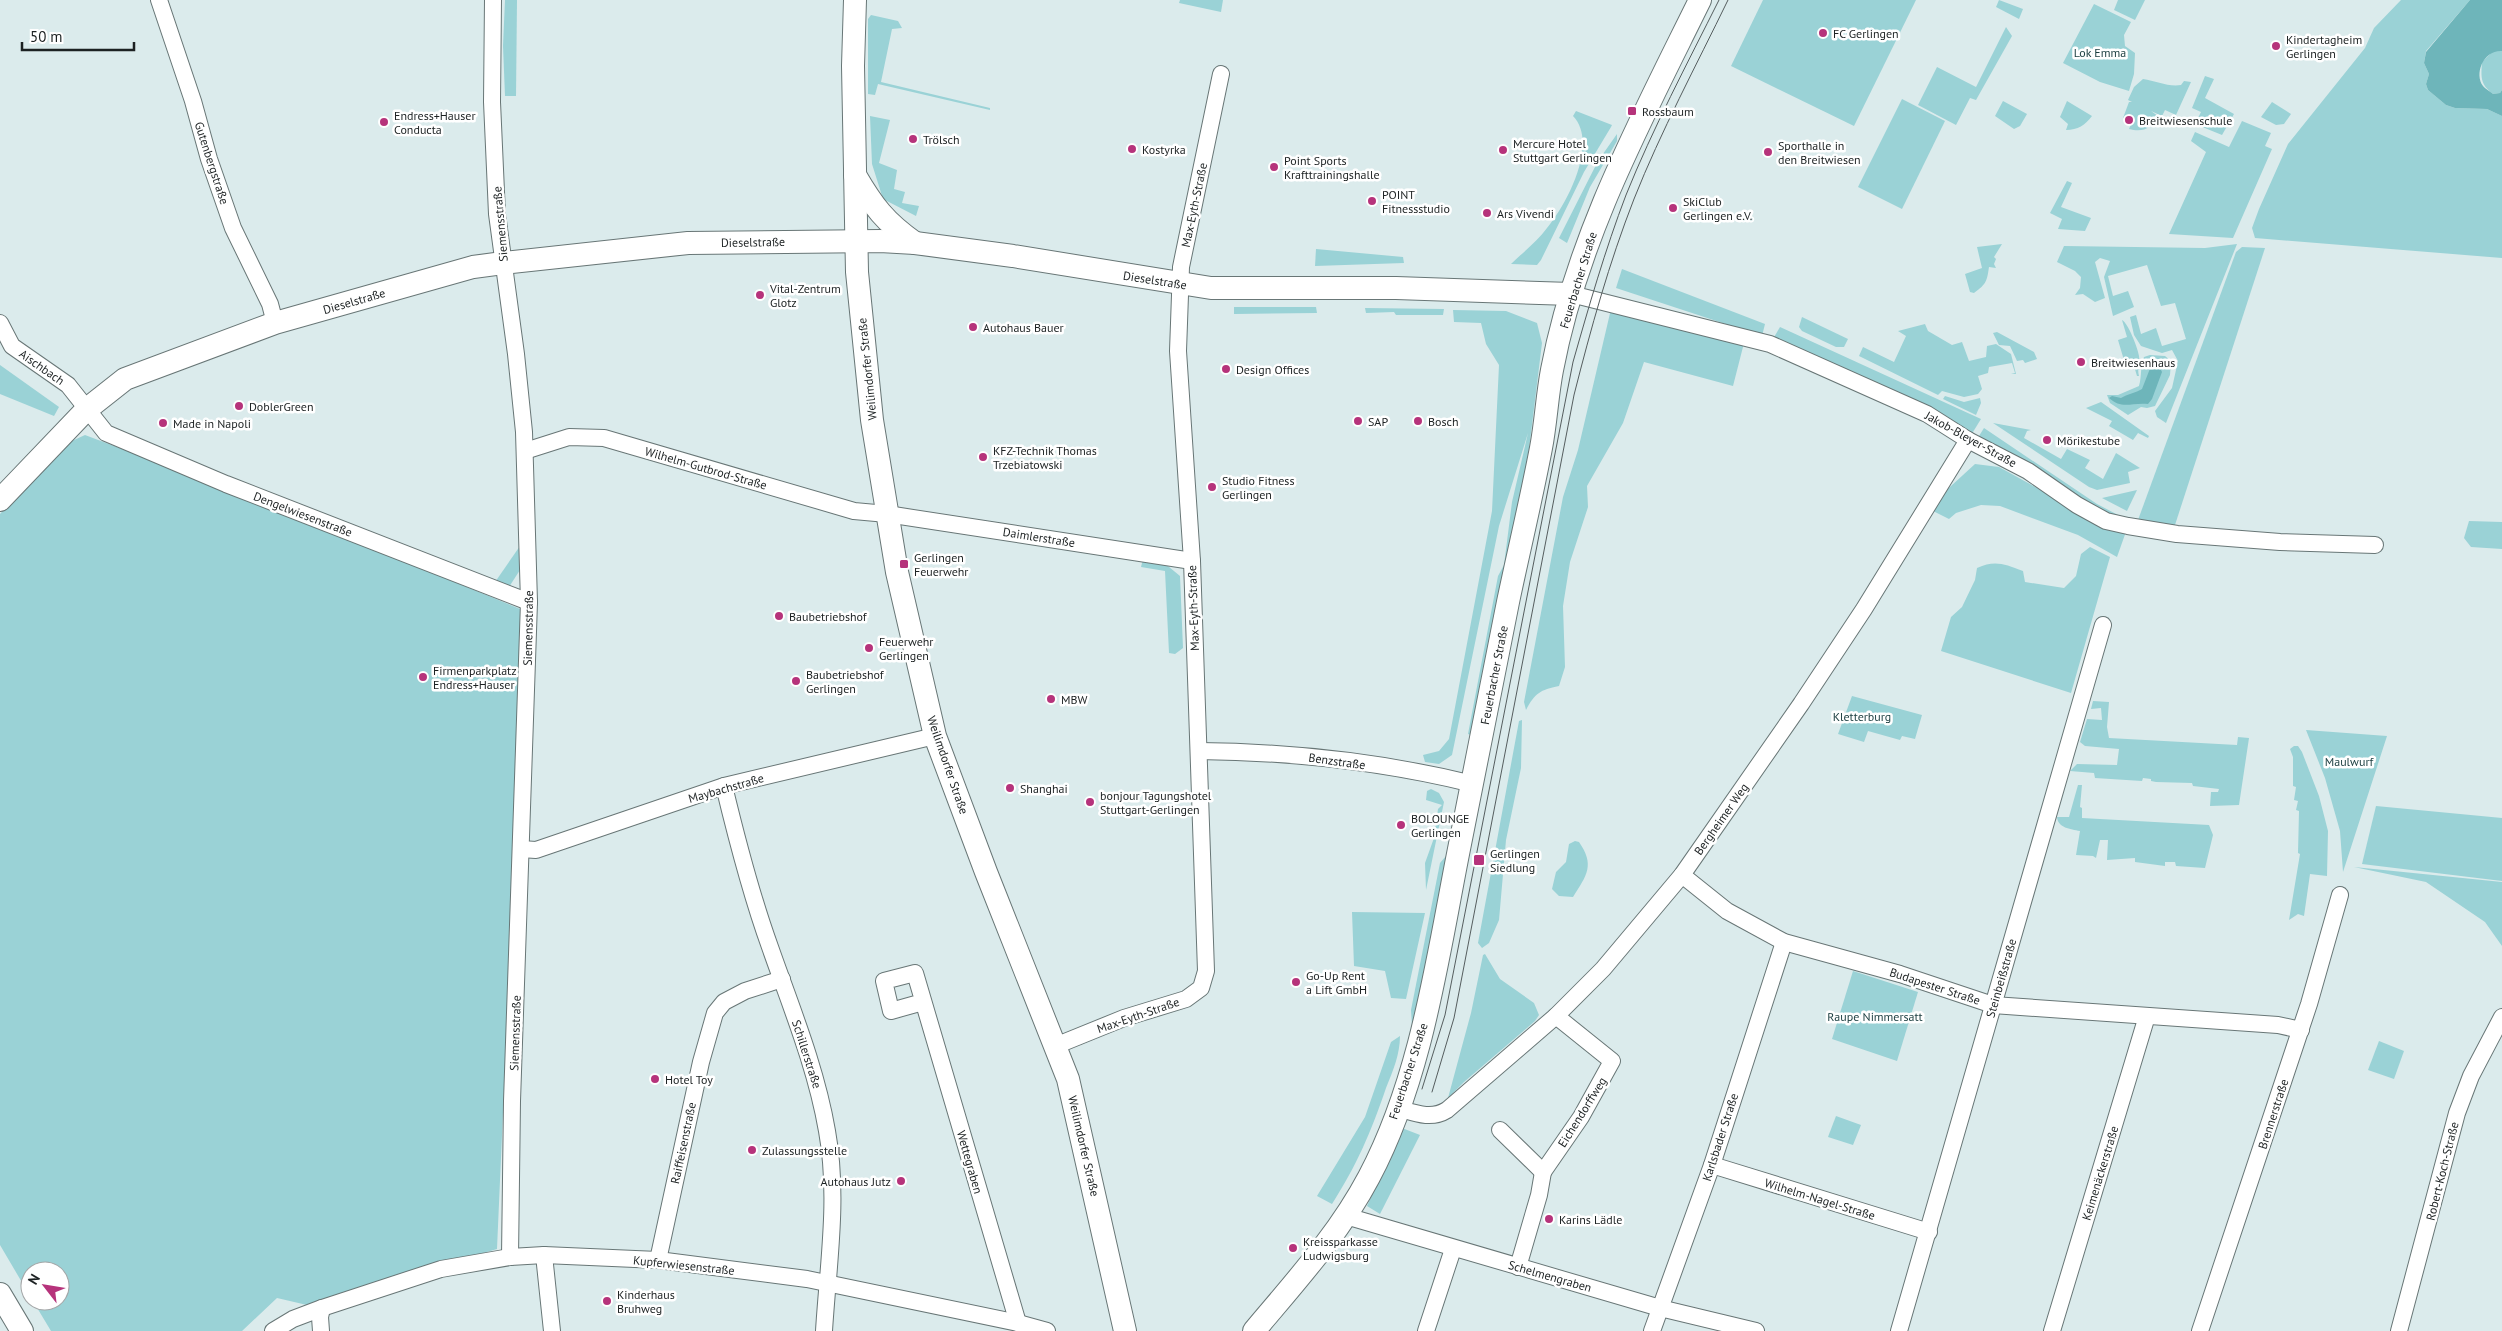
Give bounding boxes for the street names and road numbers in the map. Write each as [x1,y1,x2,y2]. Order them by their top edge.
street label: Gutenbergstraße [192,120,232,206]
street label: Max-Eyth-Straße [1178,161,1210,249]
street label: Siemensstraße [489,186,511,262]
street label: Feuerbacher Straße [1556,230,1600,330]
street label: Dieselstraße [721,234,785,250]
street label: Dieselstraße [1122,268,1188,292]
street label: Dieselstraße [321,285,387,317]
street label: Weilimdorfer Straße [854,317,880,421]
street label: Aischbach [17,346,67,388]
street label: Jakob-Bleyer-Straße [1922,407,2019,470]
street label: Wilhelm-Gutbrod-Straße [643,443,769,493]
street label: Dengelwiesenstraße [251,488,355,540]
street label: Daimlerstraße [1002,524,1076,550]
street label: Max-Eyth-Straße [1184,565,1202,651]
street label: Siemensstraße [520,590,536,666]
street label: Feuerbacher Straße [1477,624,1511,726]
street label: Weilimdorfer Straße [924,714,972,816]
street label: Benzstraße [1308,750,1366,772]
street label: Maybachstraße [687,770,765,806]
street label: Bergheimer Weg [1691,780,1751,858]
street label: Steinbeißstraße [1983,937,2019,1019]
street label: Budapester Straße [1888,964,1982,1008]
street label: Max-Eyth-Straße [1095,994,1181,1036]
street label: Siemensstraße [506,995,524,1071]
street label: Schillerstraße [789,1018,825,1090]
street label: Feuerbacher Straße [1385,1021,1431,1121]
street label: Eichendorffweg [1554,1074,1610,1150]
street label: Brennerstraße [2255,1077,2291,1151]
street label: Karlsbader Straße [1699,1091,1741,1183]
street label: Weilimdorfer Straße [1065,1094,1103,1198]
street label: Raiffeisenstraße [667,1101,699,1185]
street label: Robert-Koch-Straße [2422,1120,2462,1222]
street label: Keimenäckerstraße [2079,1124,2121,1222]
street label: Wettegraben [954,1129,986,1195]
street label: Wilhelm-Nagel-Straße [1763,1175,1877,1223]
street label: Kupferwiesenstraße [633,1252,735,1278]
street label: Schelmengraben [1507,1257,1593,1295]

